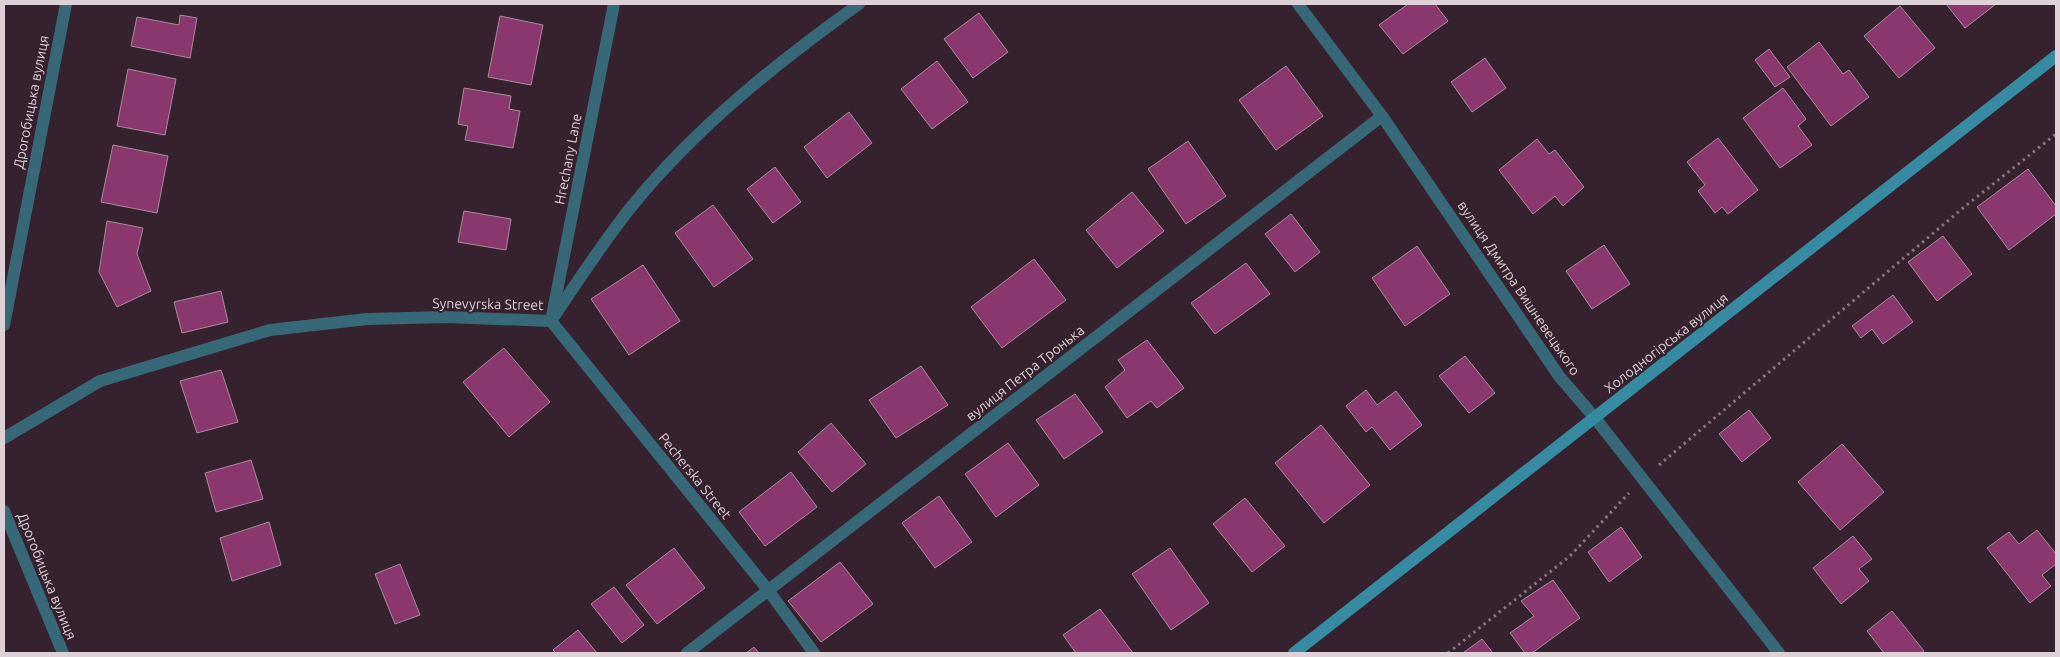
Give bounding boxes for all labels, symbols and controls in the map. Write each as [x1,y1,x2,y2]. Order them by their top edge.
street label: Дрогобицька вулиця [10,34,52,170]
street label: Hrechany Lane [551,112,585,206]
street label: вулиця Дмитра Вишневецького [1455,198,1583,378]
street label: Холодногірська вулиця [1601,290,1731,396]
street label: Synevyrska Street [432,295,544,313]
street label: вулиця Петра Тронька [963,322,1087,424]
street label: Pecherska Street [655,430,735,523]
street label: Дрогобицька вулиця [14,510,80,642]

